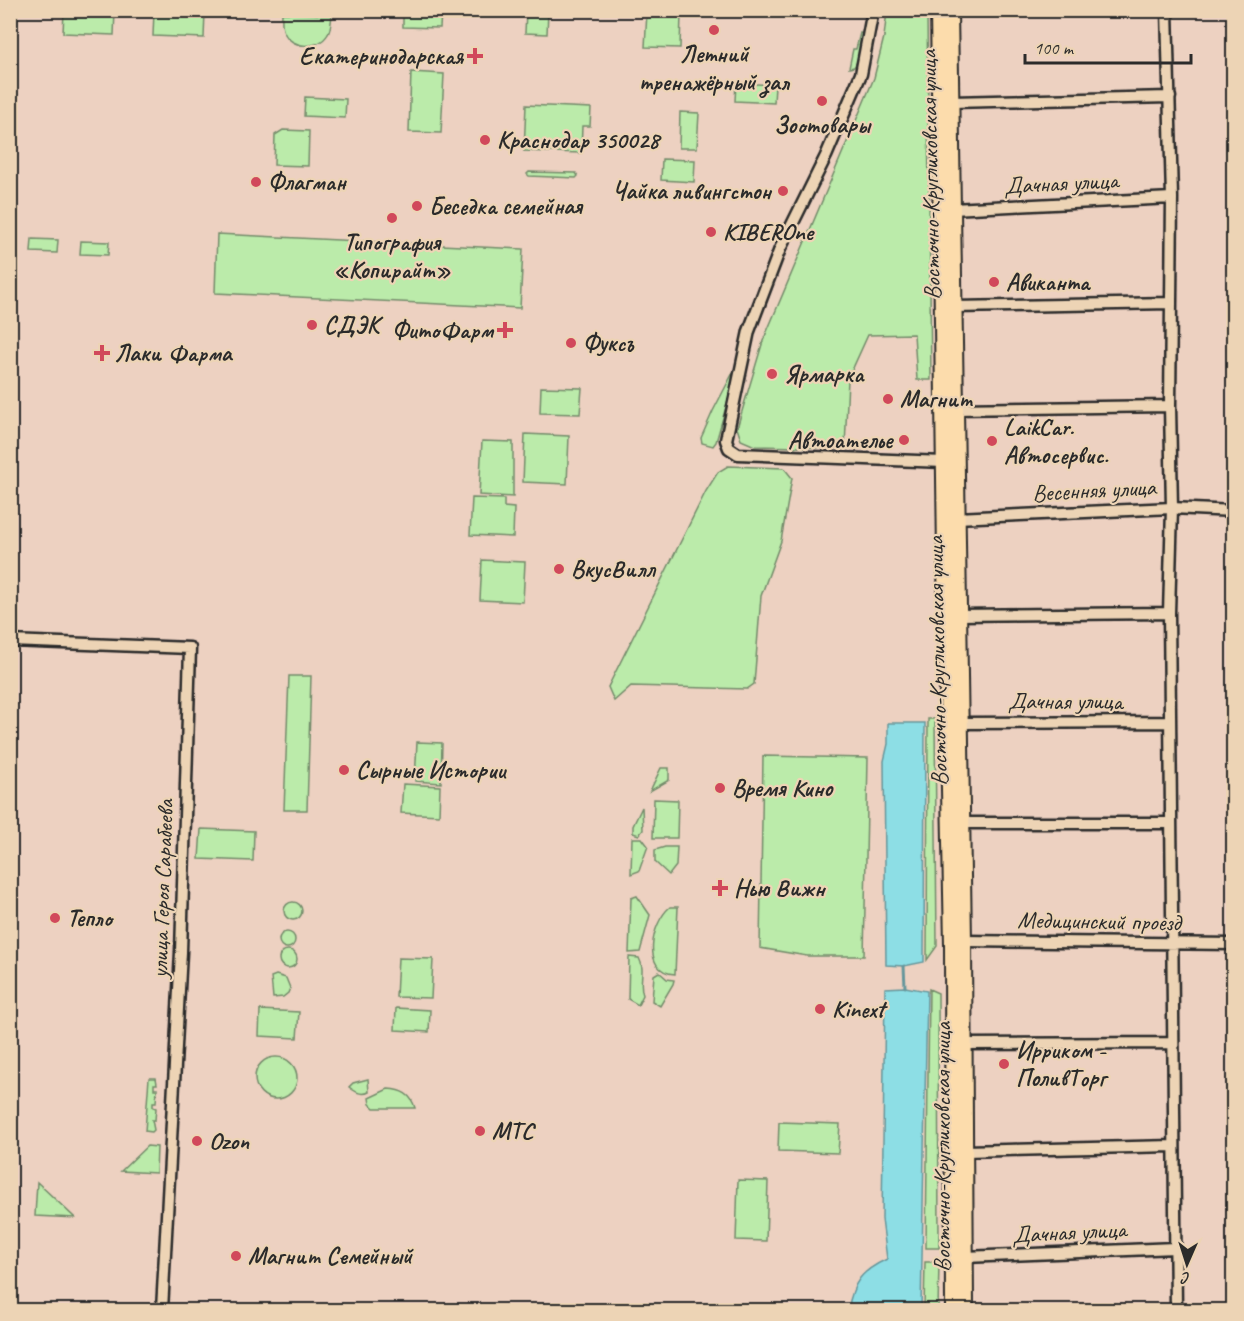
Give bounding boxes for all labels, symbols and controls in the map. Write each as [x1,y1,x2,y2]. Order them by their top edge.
marker: Летний тренажёрный зал [707,23,721,37]
scale bar [1025,27,1192,65]
text: 100 m [1034,37,1075,59]
place label: Летний тренажёрный зал [639,39,791,98]
place label: Екатеринодарская [299,41,464,71]
street label: Восточно-Кругликовская улица [913,48,947,300]
marker: Екатеринодарская [468,49,482,63]
marker: Зоотовары [815,94,829,108]
place label: Зоотовары [774,110,872,140]
place label: Краснодар 350028 [497,125,662,155]
marker: Краснодар 350028 [478,133,492,147]
street label: Дачная улица [1003,165,1121,201]
place label: Флагман [268,167,347,197]
marker: Флагман [249,175,263,189]
place label: Чайка ливингстон [612,176,772,206]
marker: Чайка ливингстон [776,184,790,198]
place label: Беседка семейная [429,191,584,221]
marker: Беседка семейная [410,199,424,213]
marker: Типография «Копирайт» [385,211,399,225]
place label: KIBEROne [723,217,815,247]
marker: KIBEROne [704,225,718,239]
place label: Типография «Копирайт» [333,227,451,285]
place label: Авиканта [1006,267,1092,297]
marker: Авиканта [987,275,1001,289]
place label: СДЭК [324,310,384,340]
place label: ФитоФарм [392,315,494,345]
marker: СДЭК [305,318,319,332]
marker: ФитоФарм [498,323,512,337]
place label: Фуксъ [583,328,635,358]
marker: Фуксъ [564,336,578,350]
place label: Лаки Фарма [114,338,234,368]
marker: Лаки Фарма [95,346,109,360]
place label: Ярмарка [784,359,865,389]
marker: Ярмарка [765,367,779,381]
place label: Магнит [900,384,973,414]
marker: Магнит [881,392,895,406]
place label: LaikCar. Автосервис. [1004,412,1110,470]
place label: Автоателье [788,425,894,455]
marker: Автоателье [897,433,911,447]
marker: LaikCar. Автосервис. [985,434,999,448]
street label: Весенняя улица [1032,472,1158,508]
street label: Восточно-Кругликовская улица [920,534,954,786]
place label: ВкусВилл [571,554,656,584]
marker: ВкусВилл [552,562,566,576]
street label: Дачная улица [1008,686,1125,716]
place label: Сырные Истории [356,755,507,785]
marker: Сырные Истории [337,763,351,777]
place label: Время Кино [732,773,834,803]
marker: Время Кино [713,781,727,795]
street label: улица Героя Сарабеева [144,798,180,981]
place label: Нью Вижн [734,873,827,903]
marker: Нью Вижн [711,879,729,897]
place label: Тепло [67,903,115,933]
street label: Медицинский проезд [1017,905,1183,937]
marker: Тепло [48,911,62,925]
place label: Kinext [832,994,888,1024]
marker: Kinext [813,1002,827,1016]
street label: Восточно-Кругликовская улица [927,1021,957,1272]
place label: Ирриком - ПоливТорг [1016,1035,1109,1093]
marker: Ирриком - ПоливТорг [997,1057,1011,1071]
place label: МТС [492,1116,536,1146]
marker: МТС [473,1124,487,1138]
place label: Ozon [209,1126,250,1156]
marker: Ozon [190,1134,204,1148]
street label: Дачная улица [1011,1214,1129,1250]
north arrow [1157,1234,1217,1294]
place label: Магнит Семейный [248,1241,414,1271]
marker: Магнит Семейный [229,1249,243,1263]
text: С [1180,1268,1191,1288]

